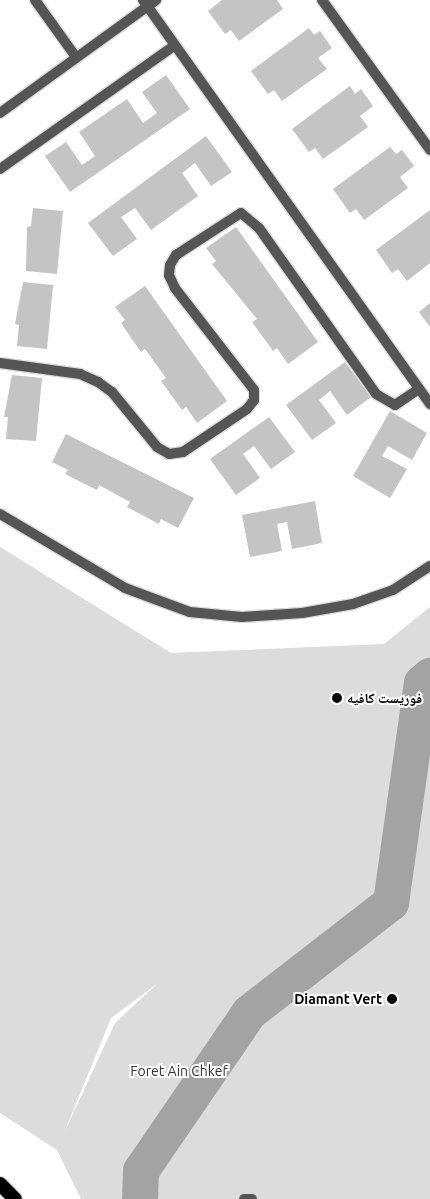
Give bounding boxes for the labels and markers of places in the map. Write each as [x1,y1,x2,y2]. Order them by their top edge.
place label: فوريست كافيه [347,690,422,706]
marker: فوريست كافيه [331,692,343,704]
place label: Diamant Vert [294,991,382,1007]
marker: Diamant Vert [386,993,398,1005]

